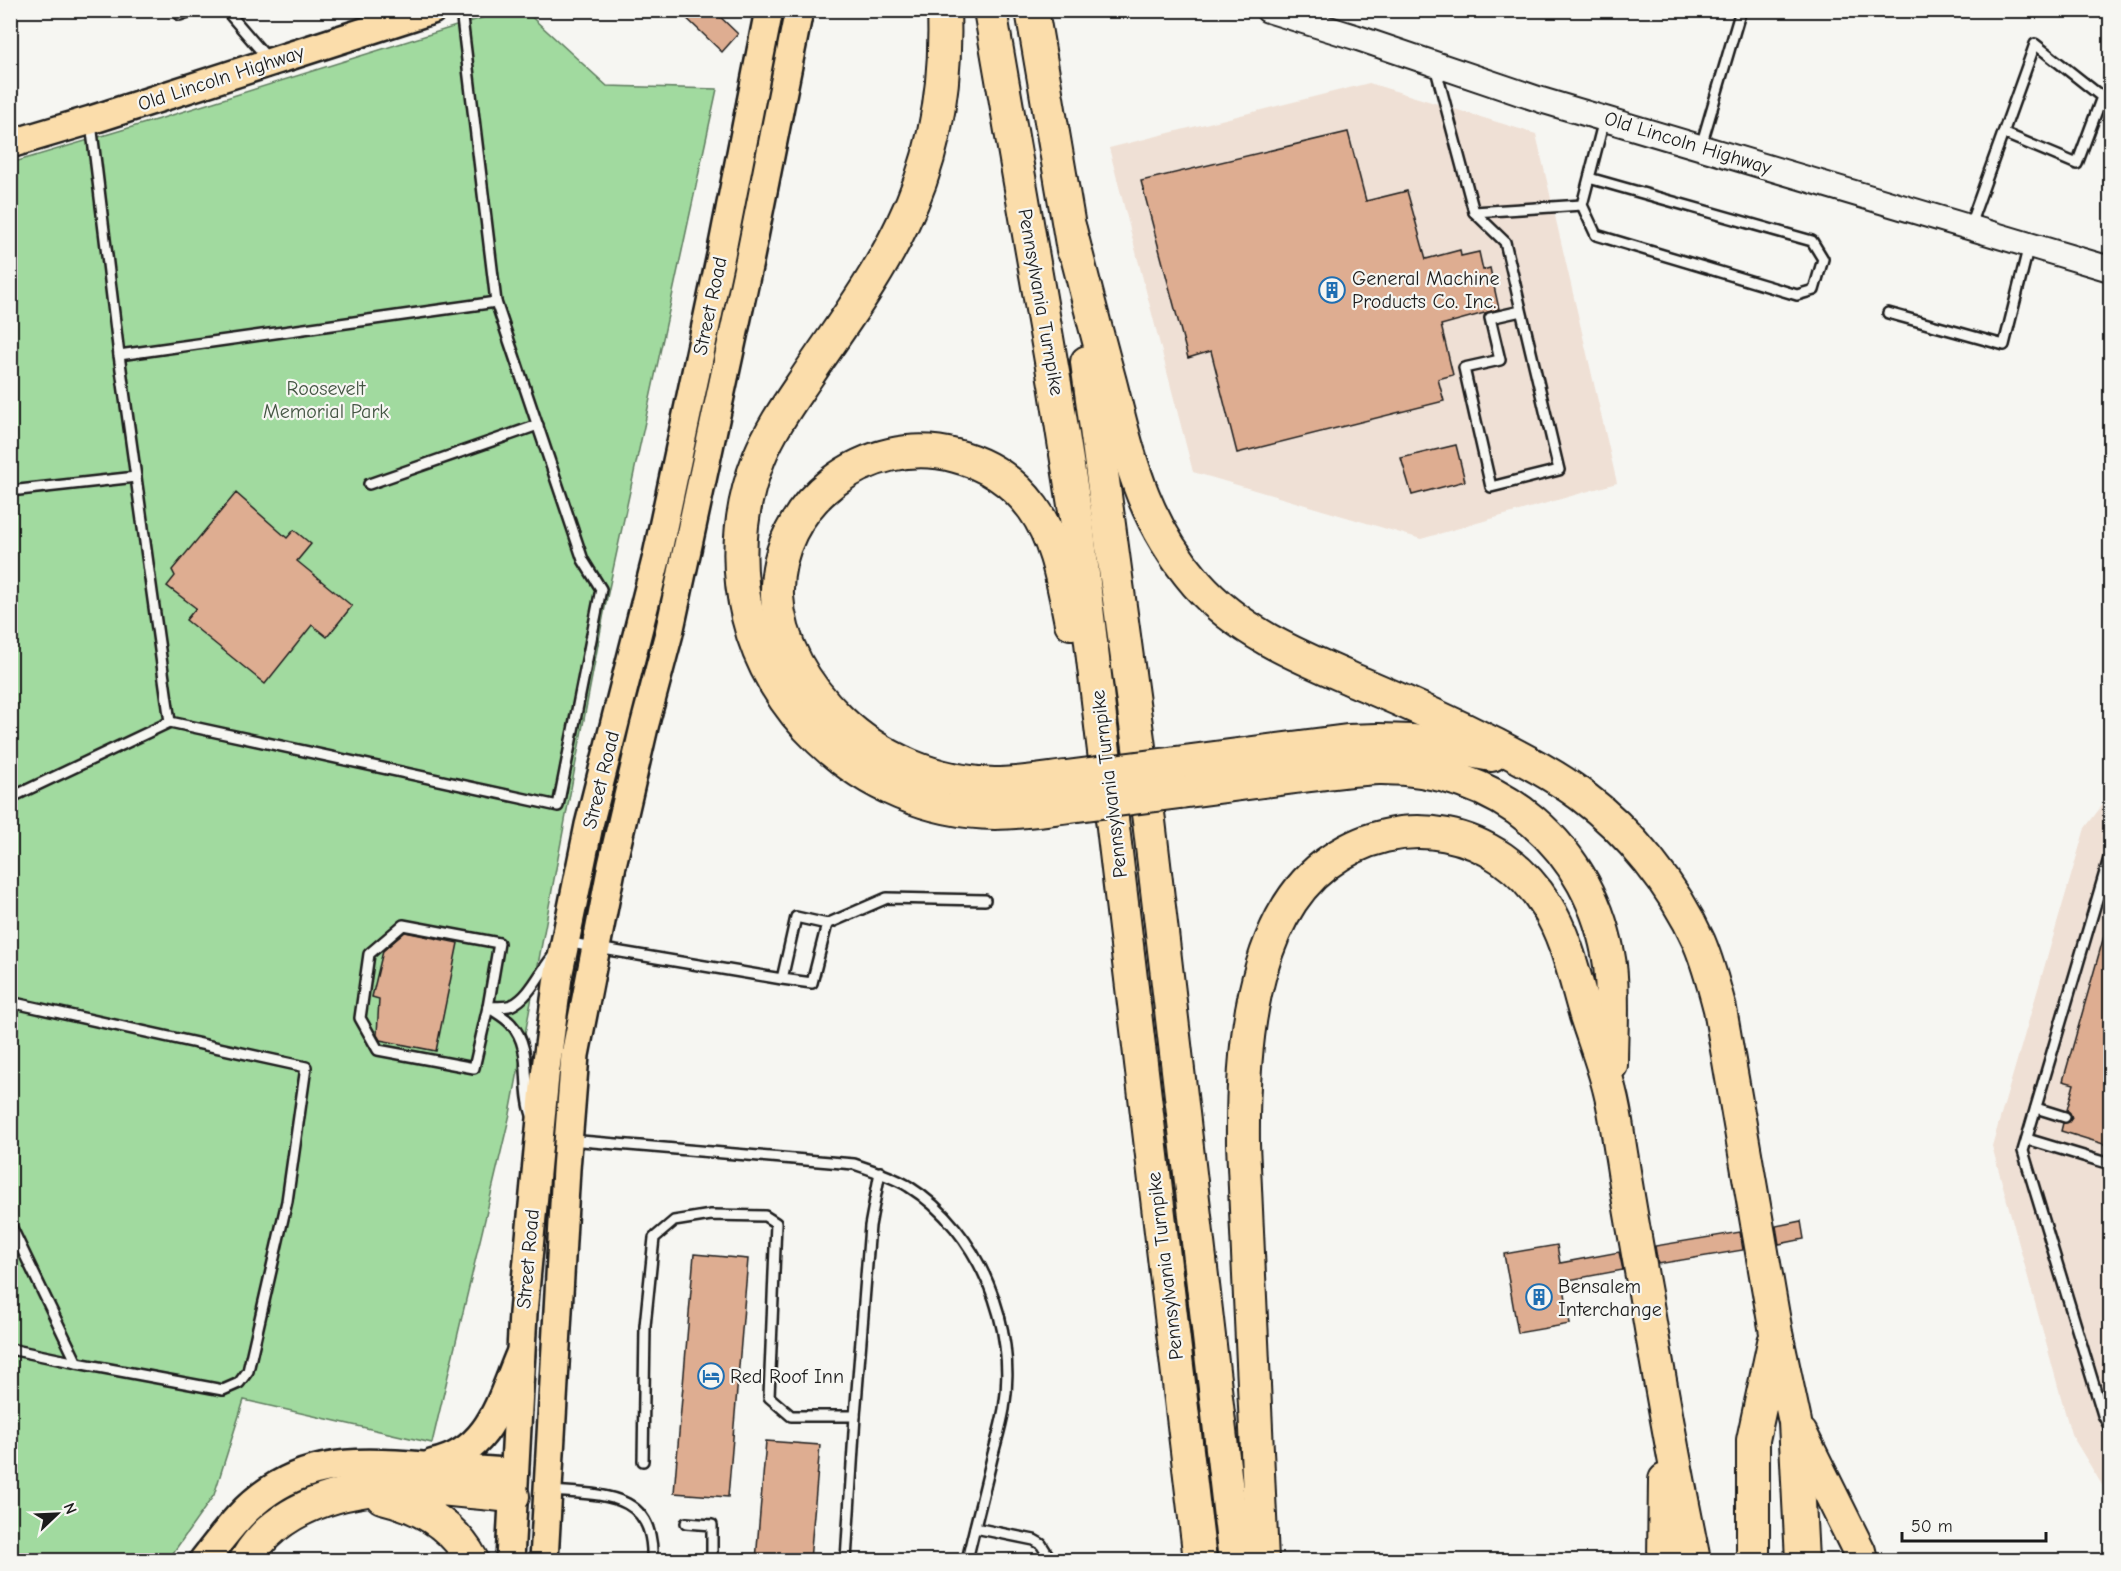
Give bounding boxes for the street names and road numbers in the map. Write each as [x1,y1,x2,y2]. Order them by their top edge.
street label: Old Lincoln Highway [135,40,307,116]
street label: Old Lincoln Highway [1602,107,1774,179]
street label: Pennsylvania Turnpike [1013,207,1069,397]
street label: Street Road [688,255,732,357]
street label: Pennsylvania Turnpike [1086,689,1132,879]
street label: Street Road [578,729,624,831]
street label: Pennsylvania Turnpike [1142,1171,1188,1361]
street label: Street Road [512,1208,544,1310]

